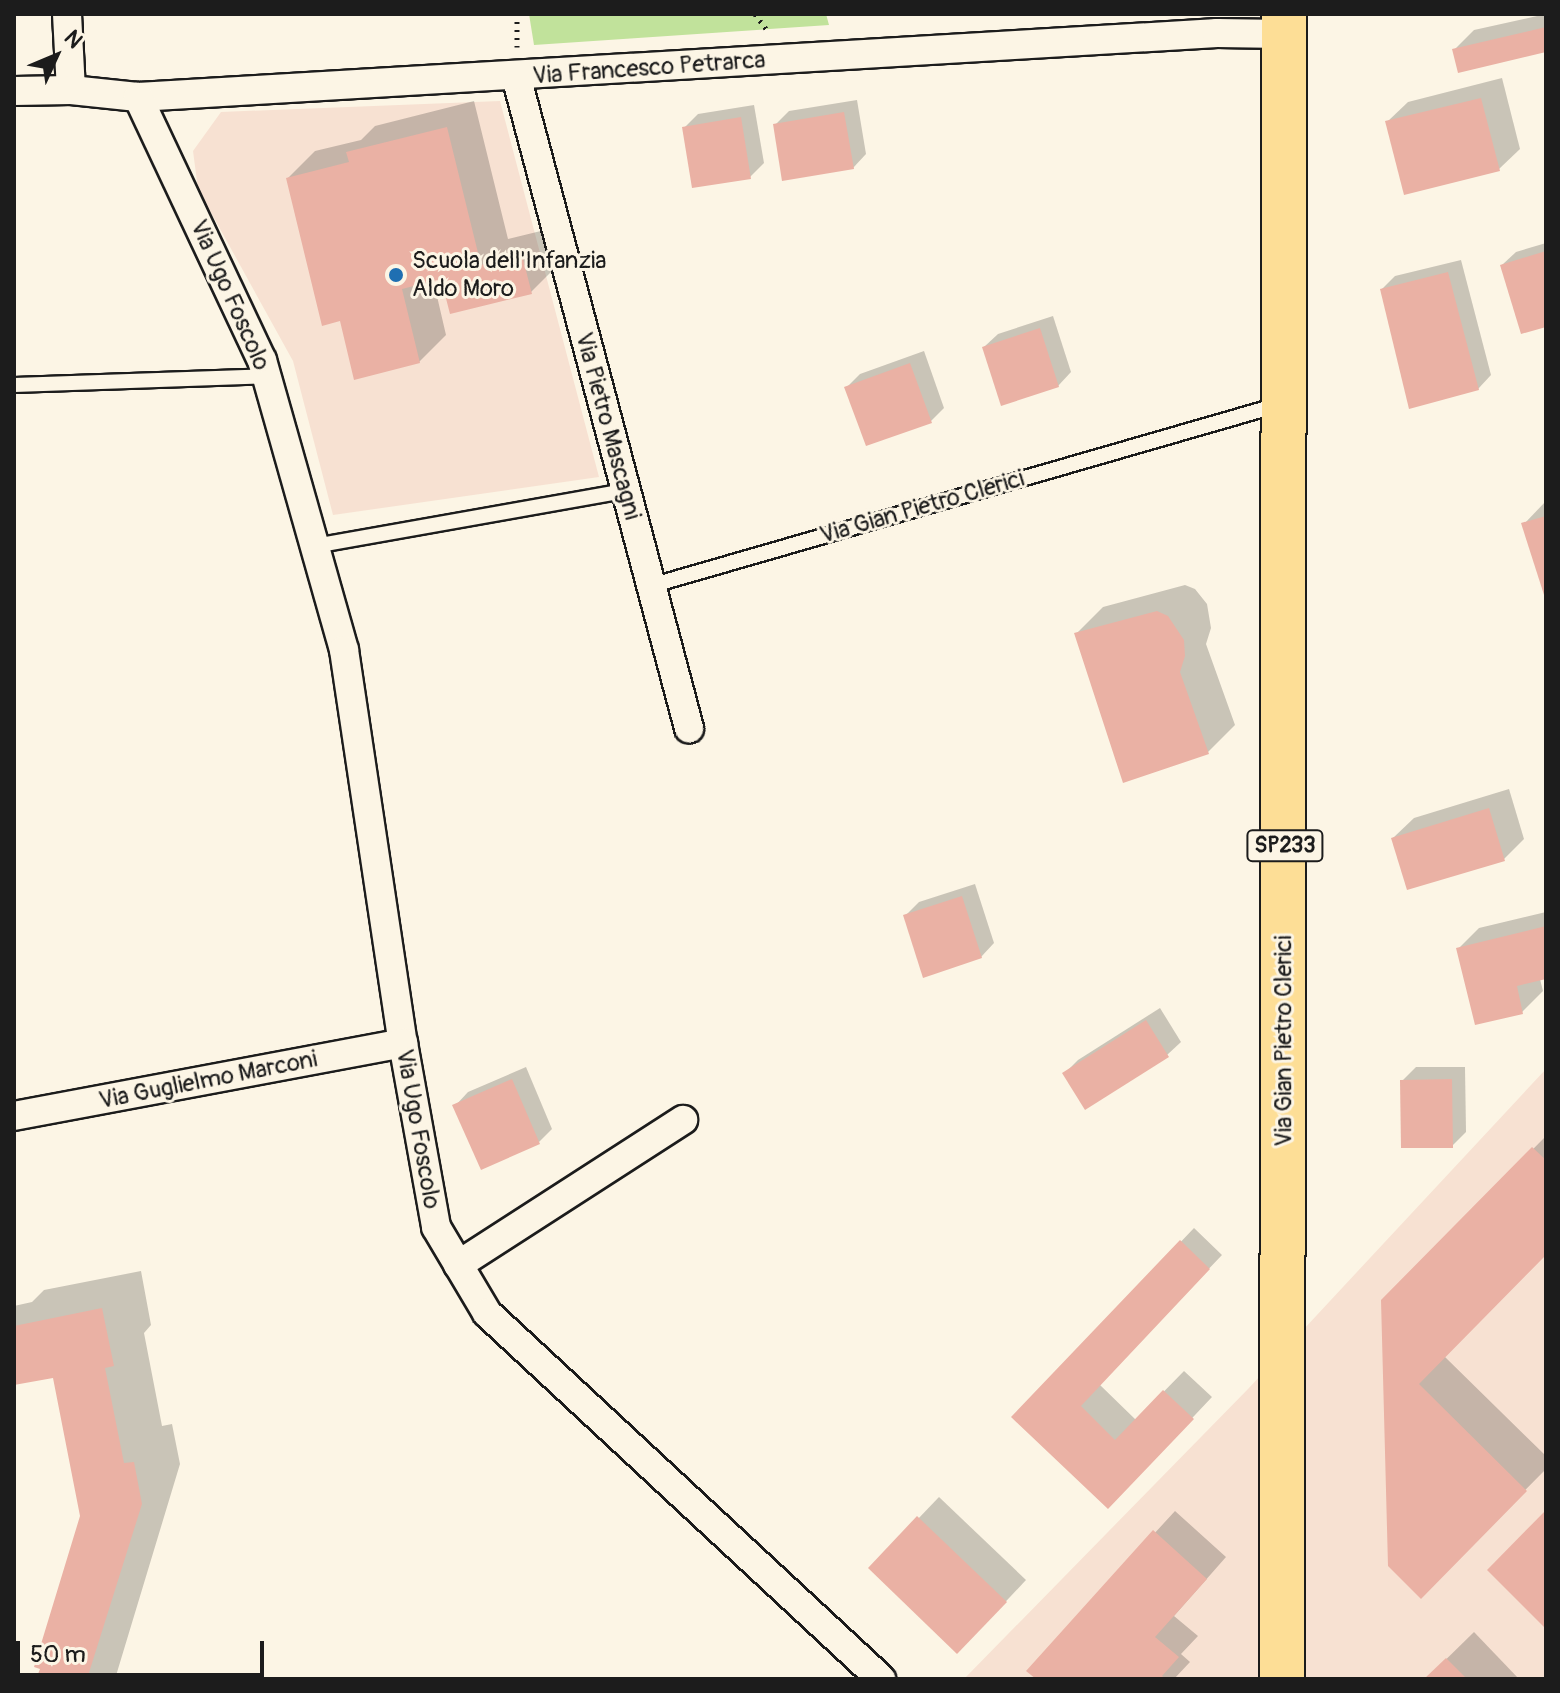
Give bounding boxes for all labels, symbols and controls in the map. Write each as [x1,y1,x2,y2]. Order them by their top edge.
north arrow [16,16,96,96]
text: N [58,24,89,54]
street label: Via Francesco Petrarca [532,45,766,91]
street label: Via Ugo Foscolo [184,215,276,375]
place label: Scuola dell'Infanzia Aldo Moro [412,247,606,303]
marker: Scuola dell'Infanzia Aldo Moro [387,266,405,284]
street label: Via Pietro Mascagni [569,329,647,523]
street label: Via Gian Pietro Clerici [816,464,1028,550]
road number: SP233 [1245,828,1325,864]
street label: Via Gian Pietro Clerici [1270,935,1298,1147]
street label: Via Guglielmo Marconi [96,1045,320,1115]
street label: Via Ugo Foscolo [390,1047,446,1211]
scale bar [20,1625,268,1675]
text: 50 m [30,1640,86,1669]

